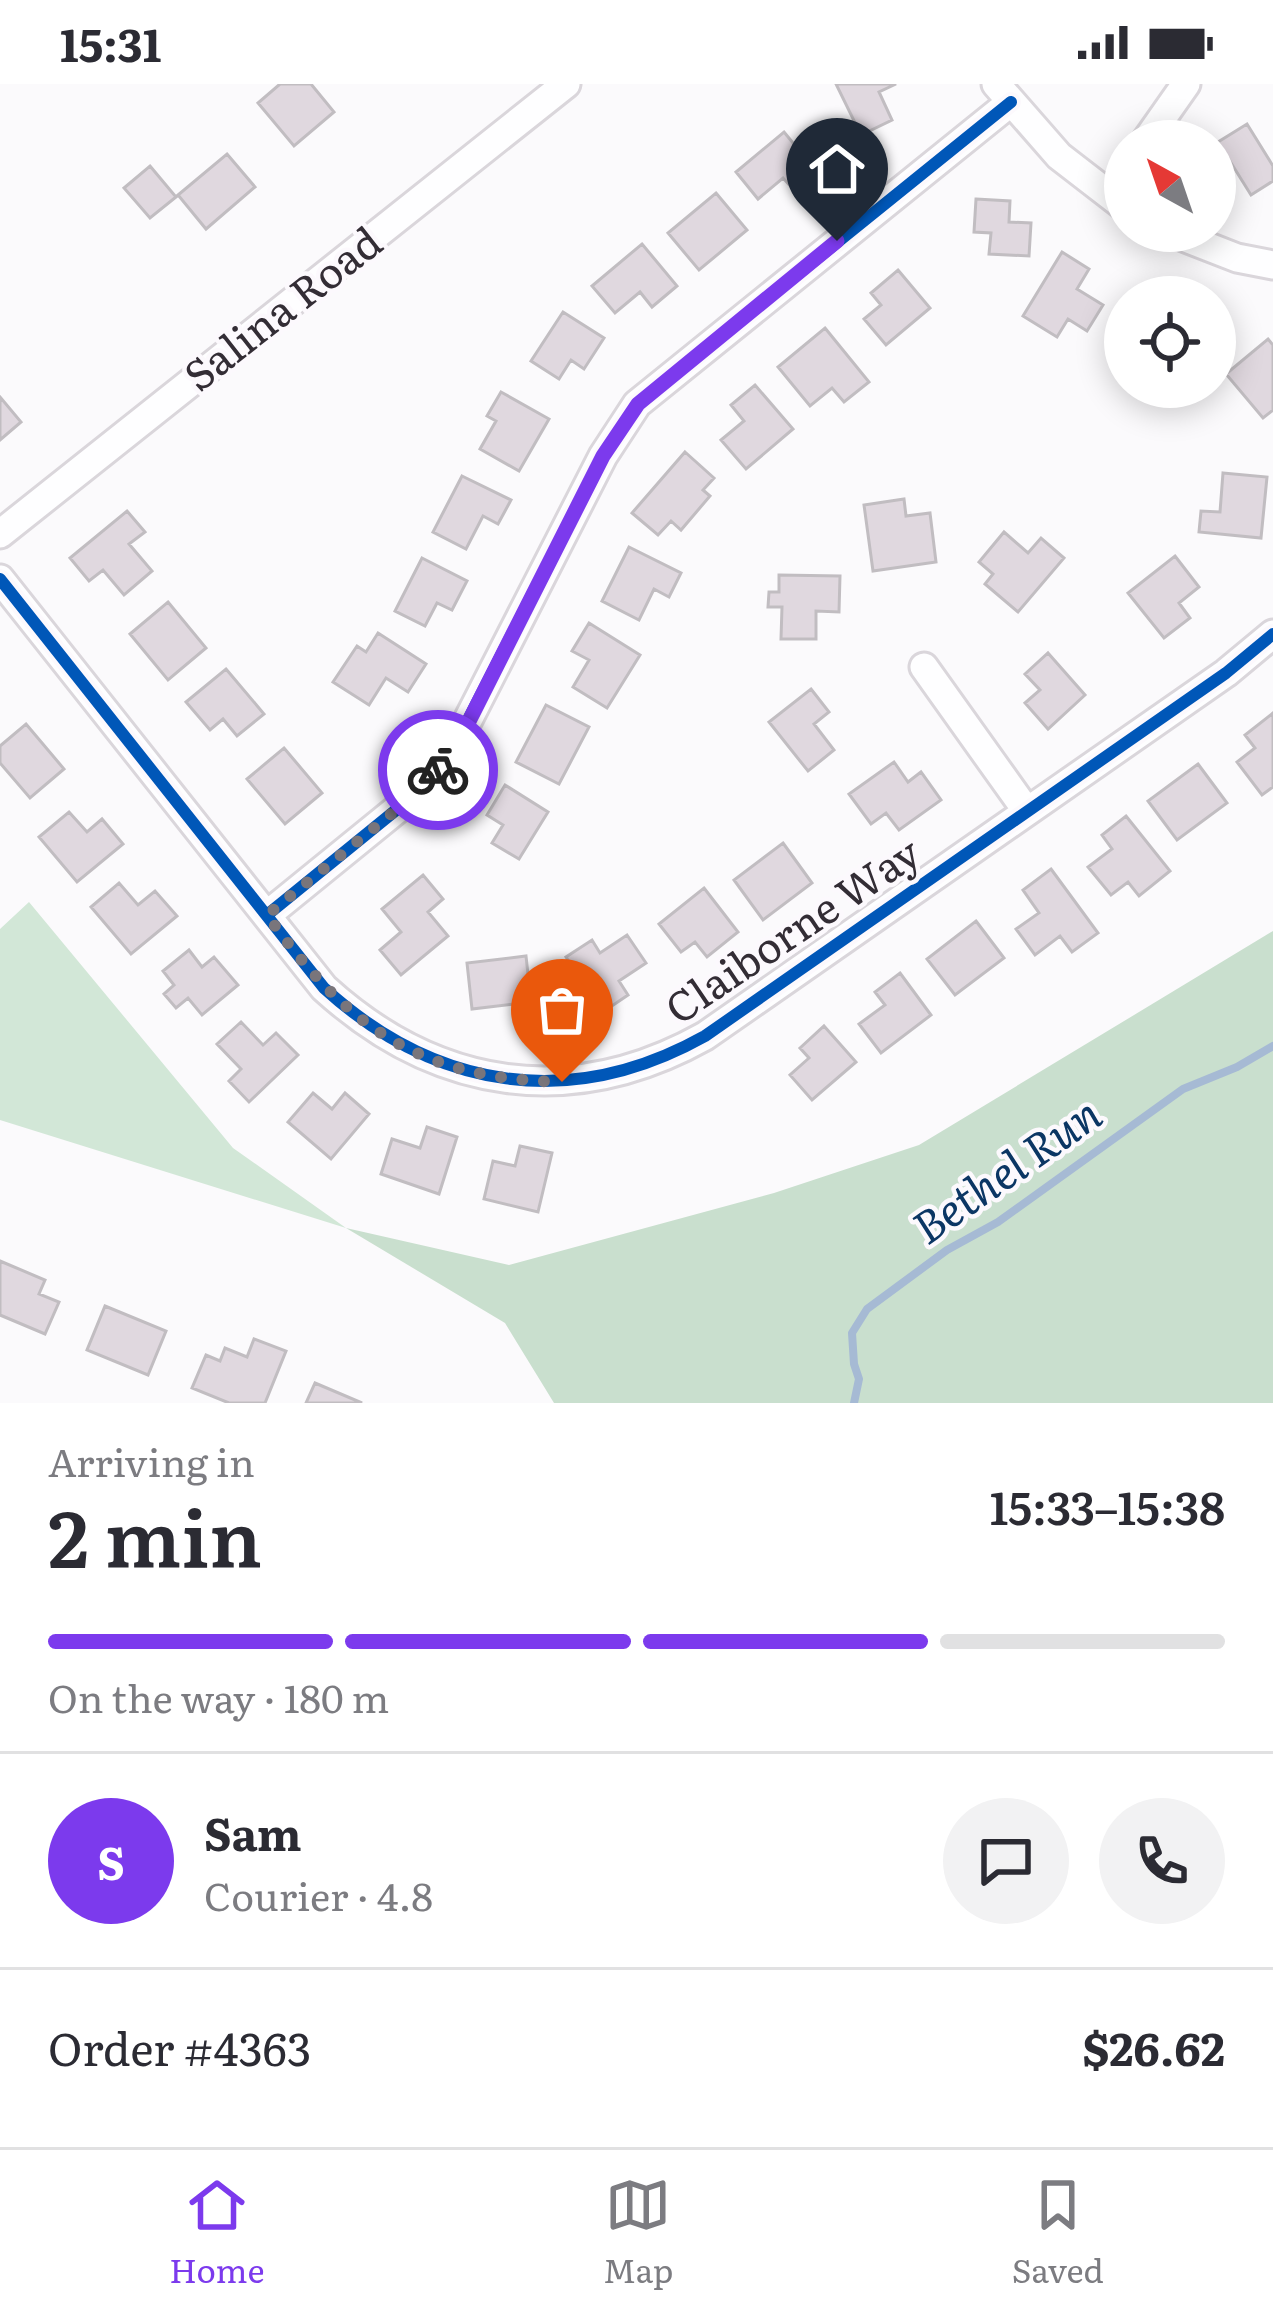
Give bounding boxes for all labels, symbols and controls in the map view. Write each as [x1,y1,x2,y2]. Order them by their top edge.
text: 15:31 [60,9,161,76]
pin [786,118,888,241]
north arrow [1104,120,1236,252]
map controls [1104,120,1236,408]
icon: home [804,136,870,202]
street label: Salina Road [169,210,393,404]
button: locate [1104,276,1236,408]
courier [378,710,498,830]
icon: bike [405,737,471,803]
street label: Claiborne Way [651,820,932,1037]
pin [511,959,613,1082]
icon: bag [529,977,595,1043]
water label: Bethel Run [897,1078,1113,1258]
text: Arriving in [48,1431,255,1489]
text: 15:33–15:38 [990,1472,1225,1539]
text: 2 min [48,1476,262,1592]
text: On the way · 180 m [48,1667,389,1725]
text: Sam [204,1798,302,1865]
button: chat [943,1798,1069,1924]
button: phone [1099,1798,1225,1924]
text: S [97,1827,125,1894]
text: Courier · 4.8 [204,1865,433,1923]
text: Order #4363 [48,2013,311,2080]
text: $26.62 [1083,2013,1225,2080]
tab: Home [169,2172,265,2293]
tab: Map [603,2172,673,2293]
tab: Saved [1012,2172,1104,2293]

